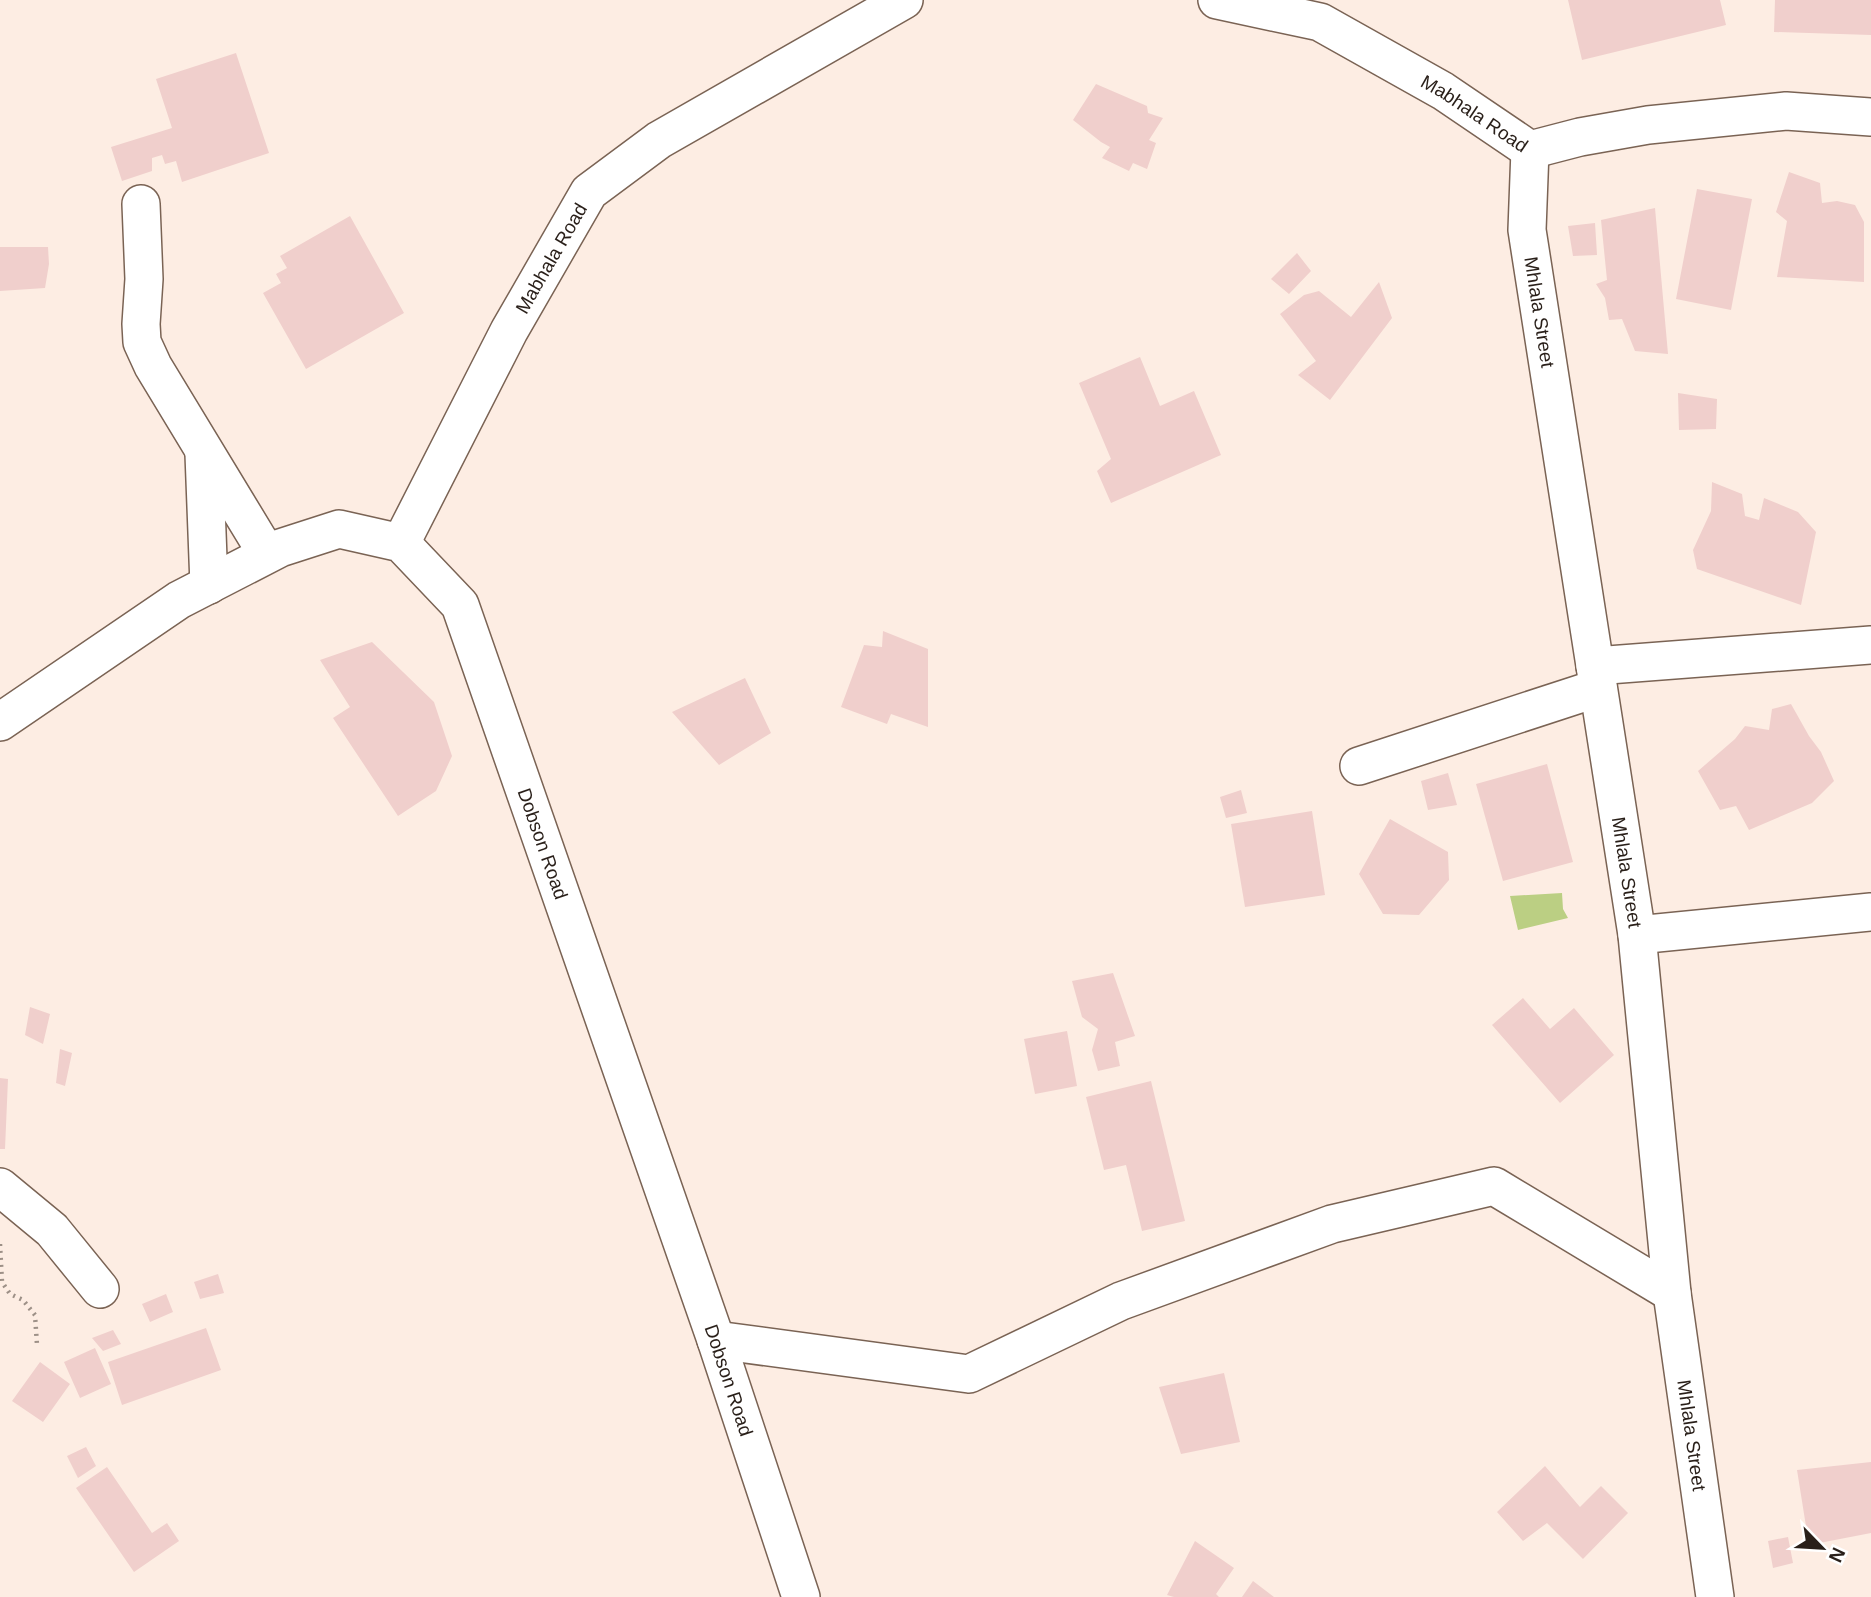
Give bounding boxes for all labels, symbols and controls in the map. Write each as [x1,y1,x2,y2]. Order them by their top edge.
street label: Mabhala Road [1417,71,1532,157]
street label: Mabhala Road [511,200,591,317]
street label: Mhlala Street [1520,255,1558,370]
street label: Dobson Road [514,785,572,902]
street label: Mhlala Street [1608,815,1646,930]
street label: Dobson Road [700,1322,757,1439]
street label: Mhlala Street [1673,1378,1710,1493]
north arrow [1787,1513,1857,1583]
text: N [1825,1544,1849,1566]

